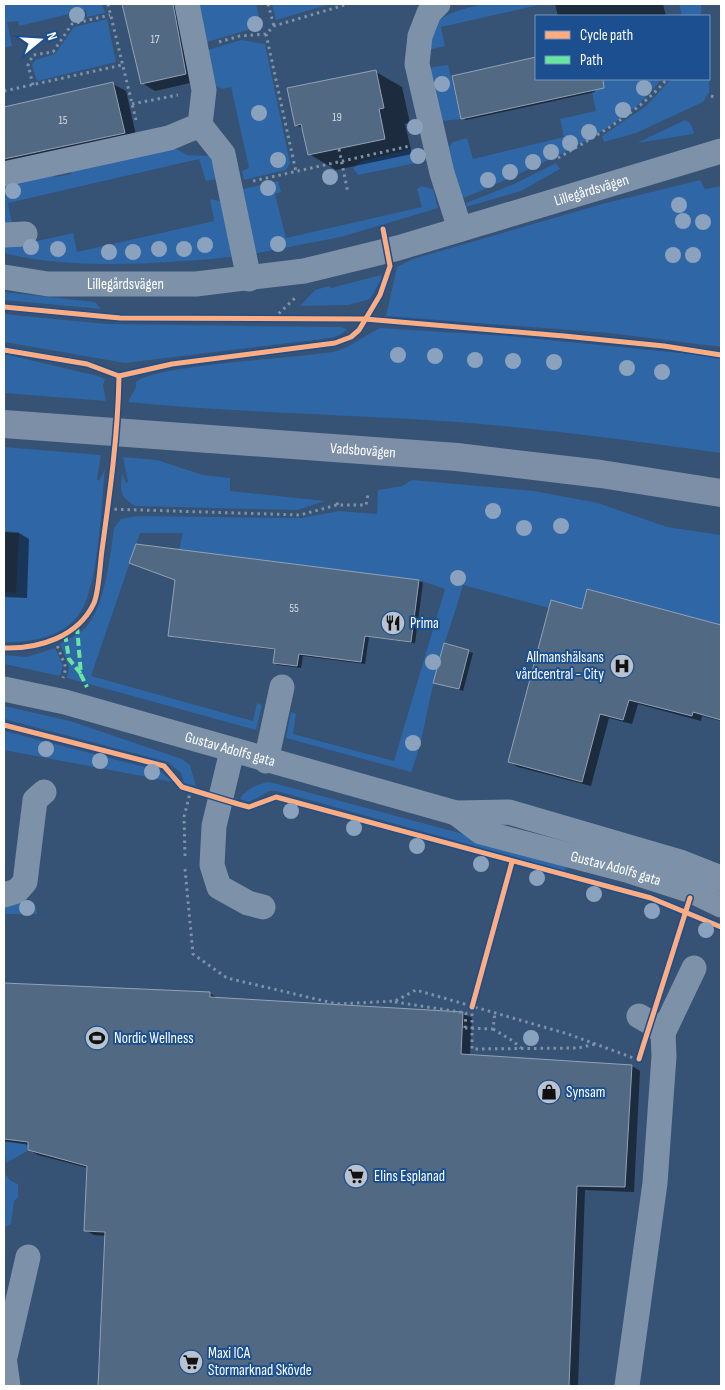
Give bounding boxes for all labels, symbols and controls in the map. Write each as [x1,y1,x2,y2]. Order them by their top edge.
north arrow [15,15,65,65]
legend [535,15,710,80]
text: Cycle path [580,26,633,45]
text: N [43,30,61,42]
house number: 17 [151,32,160,47]
text: Path [580,51,603,70]
house number: 19 [332,110,342,125]
house number: 15 [58,113,68,128]
street label: Lillegårdsvägen [552,170,631,211]
street label: Lillegårdsvägen [87,275,164,294]
street label: Vadsbovägen [329,439,397,463]
house number: 55 [289,601,299,616]
restaurant icon: Prima [380,610,406,636]
place label: Prima [410,614,439,633]
place label: Allmanshälsans vårdcentral - City [516,648,604,684]
hospital icon: Allmanshälsans vårdcentral - City [609,653,635,679]
street label: Gustav Adolfs gata [183,728,278,771]
street label: Gustav Adolfs gata [568,847,664,890]
sports icon: Nordic Wellness [84,1025,110,1051]
place label: Nordic Wellness [114,1029,194,1048]
shop icon: Synsam [536,1079,562,1105]
place label: Synsam [566,1083,605,1102]
supermarket icon: Elins Esplanad [343,1163,369,1189]
place label: Elins Esplanad [374,1167,445,1186]
place label: Maxi ICA Stormarknad Skövde [208,1344,312,1380]
supermarket icon: Maxi ICA Stormarknad Skövde [178,1349,204,1375]

